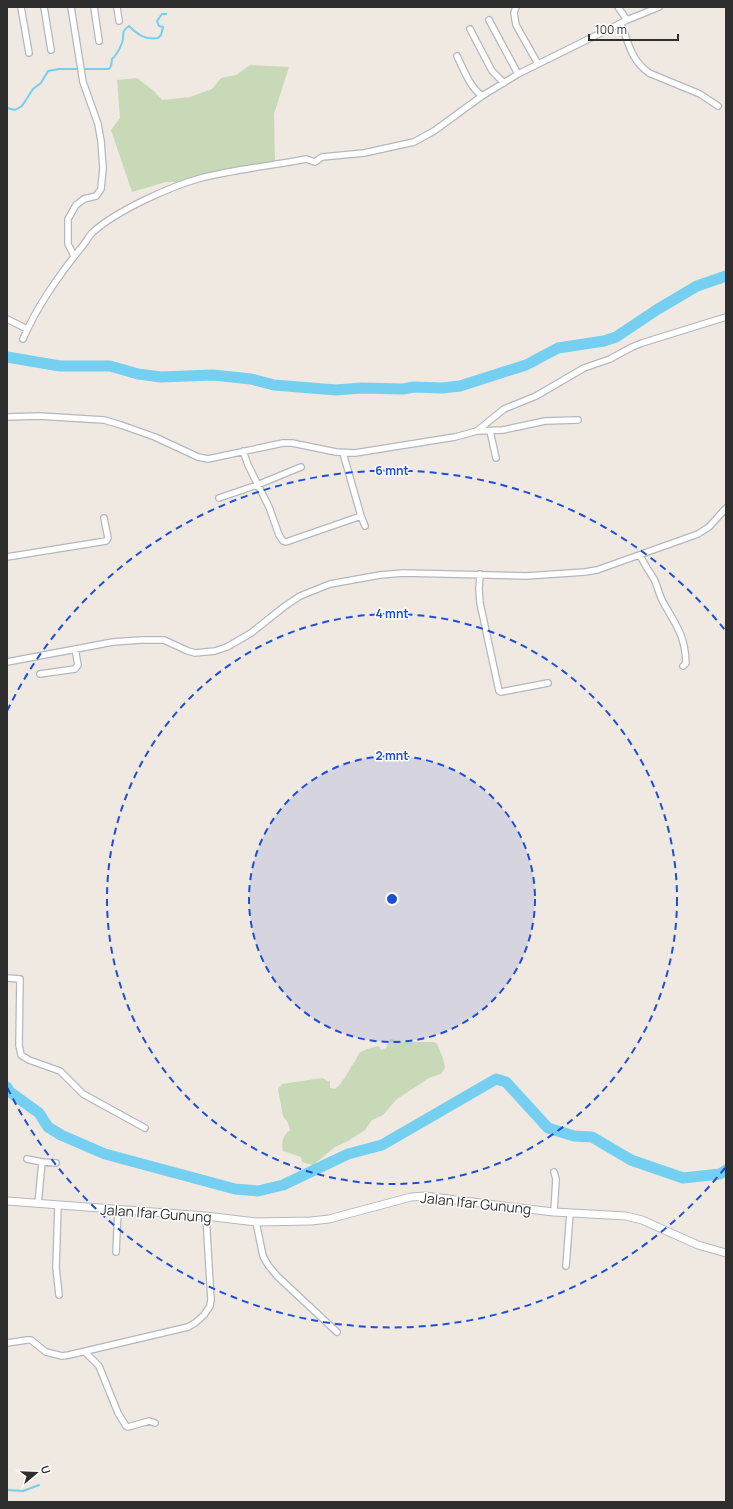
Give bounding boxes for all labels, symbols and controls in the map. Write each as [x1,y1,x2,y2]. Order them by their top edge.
scale bar [589,16,678,42]
text: 100 m [595,21,627,38]
text: 6 mnt [375,462,409,479]
text: 4 mnt [375,605,409,622]
text: 2 mnt [375,747,409,764]
centre of rings [385,892,399,906]
street label: Jalan Ifar Gunung [420,1188,532,1218]
street label: Jalan Ifar Gunung [100,1200,212,1226]
north arrow [16,1453,56,1493]
text: U [38,1463,54,1476]

